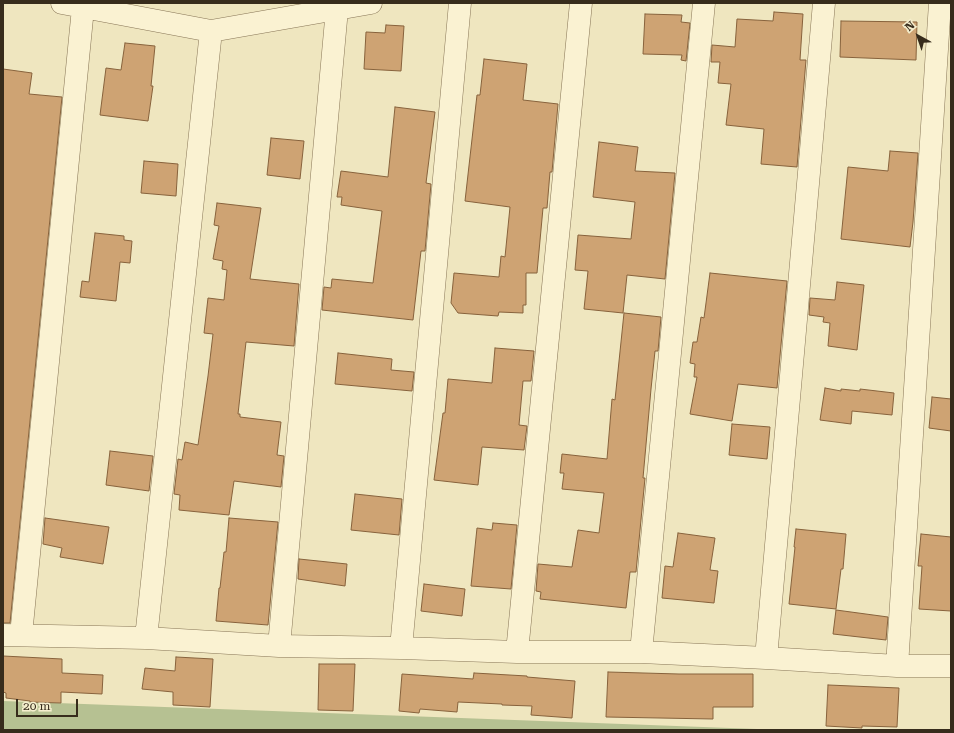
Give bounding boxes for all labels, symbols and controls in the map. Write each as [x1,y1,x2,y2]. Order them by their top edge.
north arrow [898,16,938,56]
text: N [903,19,917,34]
scale bar [18,691,80,717]
text: 20 m [23,699,50,713]

